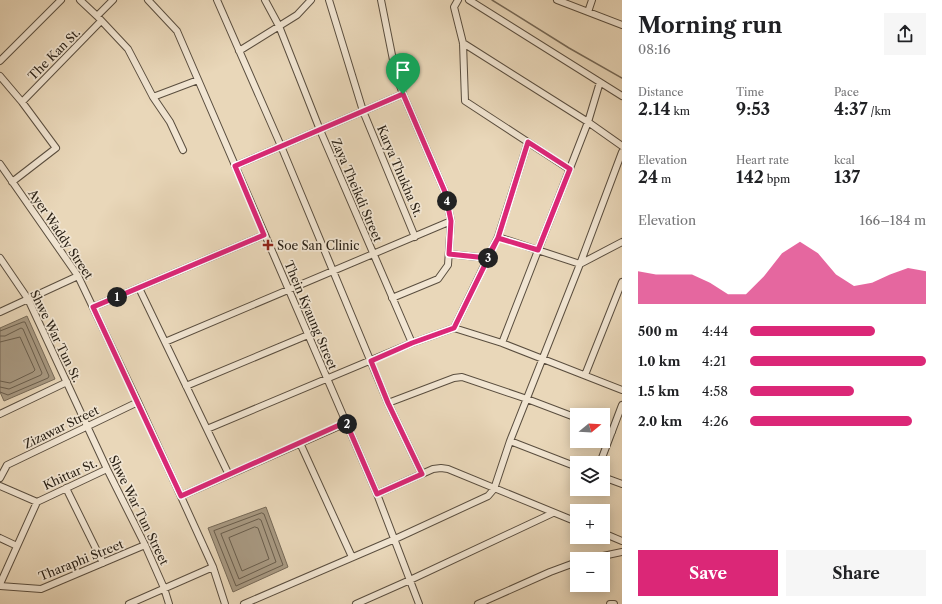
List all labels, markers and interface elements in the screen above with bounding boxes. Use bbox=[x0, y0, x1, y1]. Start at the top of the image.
text: Morning run bbox=[638, 12, 782, 39]
button: share bbox=[884, 13, 926, 55]
street label: The Kan St. bbox=[25, 25, 83, 83]
text: 08:16 bbox=[638, 41, 671, 57]
pin bbox=[386, 53, 420, 94]
icon: arrive bbox=[392, 59, 414, 81]
text: Distance bbox=[638, 85, 684, 99]
text: Time bbox=[736, 85, 764, 99]
text: Pace bbox=[834, 85, 859, 99]
text: 2.14 bbox=[638, 99, 670, 119]
text: 9:53 bbox=[736, 99, 770, 119]
text: 4:37 bbox=[834, 99, 868, 119]
text: km bbox=[670, 104, 690, 118]
text: /km bbox=[868, 104, 891, 118]
street label: Karya Thukha St. bbox=[374, 123, 426, 219]
street label: Zaya Theikdi Street bbox=[328, 136, 386, 245]
text: Elevation bbox=[638, 153, 687, 167]
text: Heart rate bbox=[736, 153, 789, 167]
text: kcal bbox=[834, 153, 855, 167]
text: 24 bbox=[638, 167, 658, 187]
text: 142 bbox=[736, 167, 764, 187]
text: 137 bbox=[834, 167, 860, 187]
text: m bbox=[658, 172, 671, 186]
text: bpm bbox=[764, 172, 790, 186]
street label: Ayer Waddy Street bbox=[25, 185, 97, 282]
pin: 4 bbox=[437, 191, 457, 211]
text: 4 bbox=[444, 194, 450, 208]
text: Elevation bbox=[638, 212, 696, 228]
text: 166–184 m bbox=[860, 212, 926, 228]
place label: Soe San Clinic bbox=[277, 238, 360, 253]
marker: Soe San Clinic bbox=[262, 239, 274, 251]
pin: 3 bbox=[478, 248, 498, 268]
text: 3 bbox=[485, 251, 491, 265]
street label: Thein Kyaung Street bbox=[281, 258, 341, 372]
street label: Shwe War Tun St. bbox=[27, 287, 85, 385]
pin: 1 bbox=[107, 287, 127, 307]
text: 1 bbox=[115, 290, 119, 304]
text: 500 m bbox=[638, 323, 678, 339]
text: 4:44 bbox=[702, 323, 728, 339]
text: 1.0 km bbox=[638, 353, 680, 369]
text: 4:21 bbox=[702, 353, 726, 369]
text: 1.5 km bbox=[638, 383, 679, 399]
text: 4:58 bbox=[702, 383, 728, 399]
street label: Zizawar Street bbox=[21, 402, 102, 452]
north arrow bbox=[570, 408, 610, 448]
map controls bbox=[570, 408, 610, 592]
text: 2.0 km bbox=[638, 413, 682, 429]
text: 4:26 bbox=[702, 413, 728, 429]
pin: 2 bbox=[337, 414, 357, 434]
text: 2 bbox=[344, 417, 350, 431]
street label: Shwe War Tun Street bbox=[106, 453, 172, 568]
street label: Khittar St. bbox=[41, 455, 99, 493]
button: layers bbox=[570, 456, 610, 496]
button: + bbox=[570, 504, 610, 544]
street label: Tharaphi Street bbox=[36, 536, 126, 584]
button: Save bbox=[638, 550, 778, 596]
button: Share bbox=[786, 550, 926, 596]
button: − bbox=[570, 552, 610, 592]

